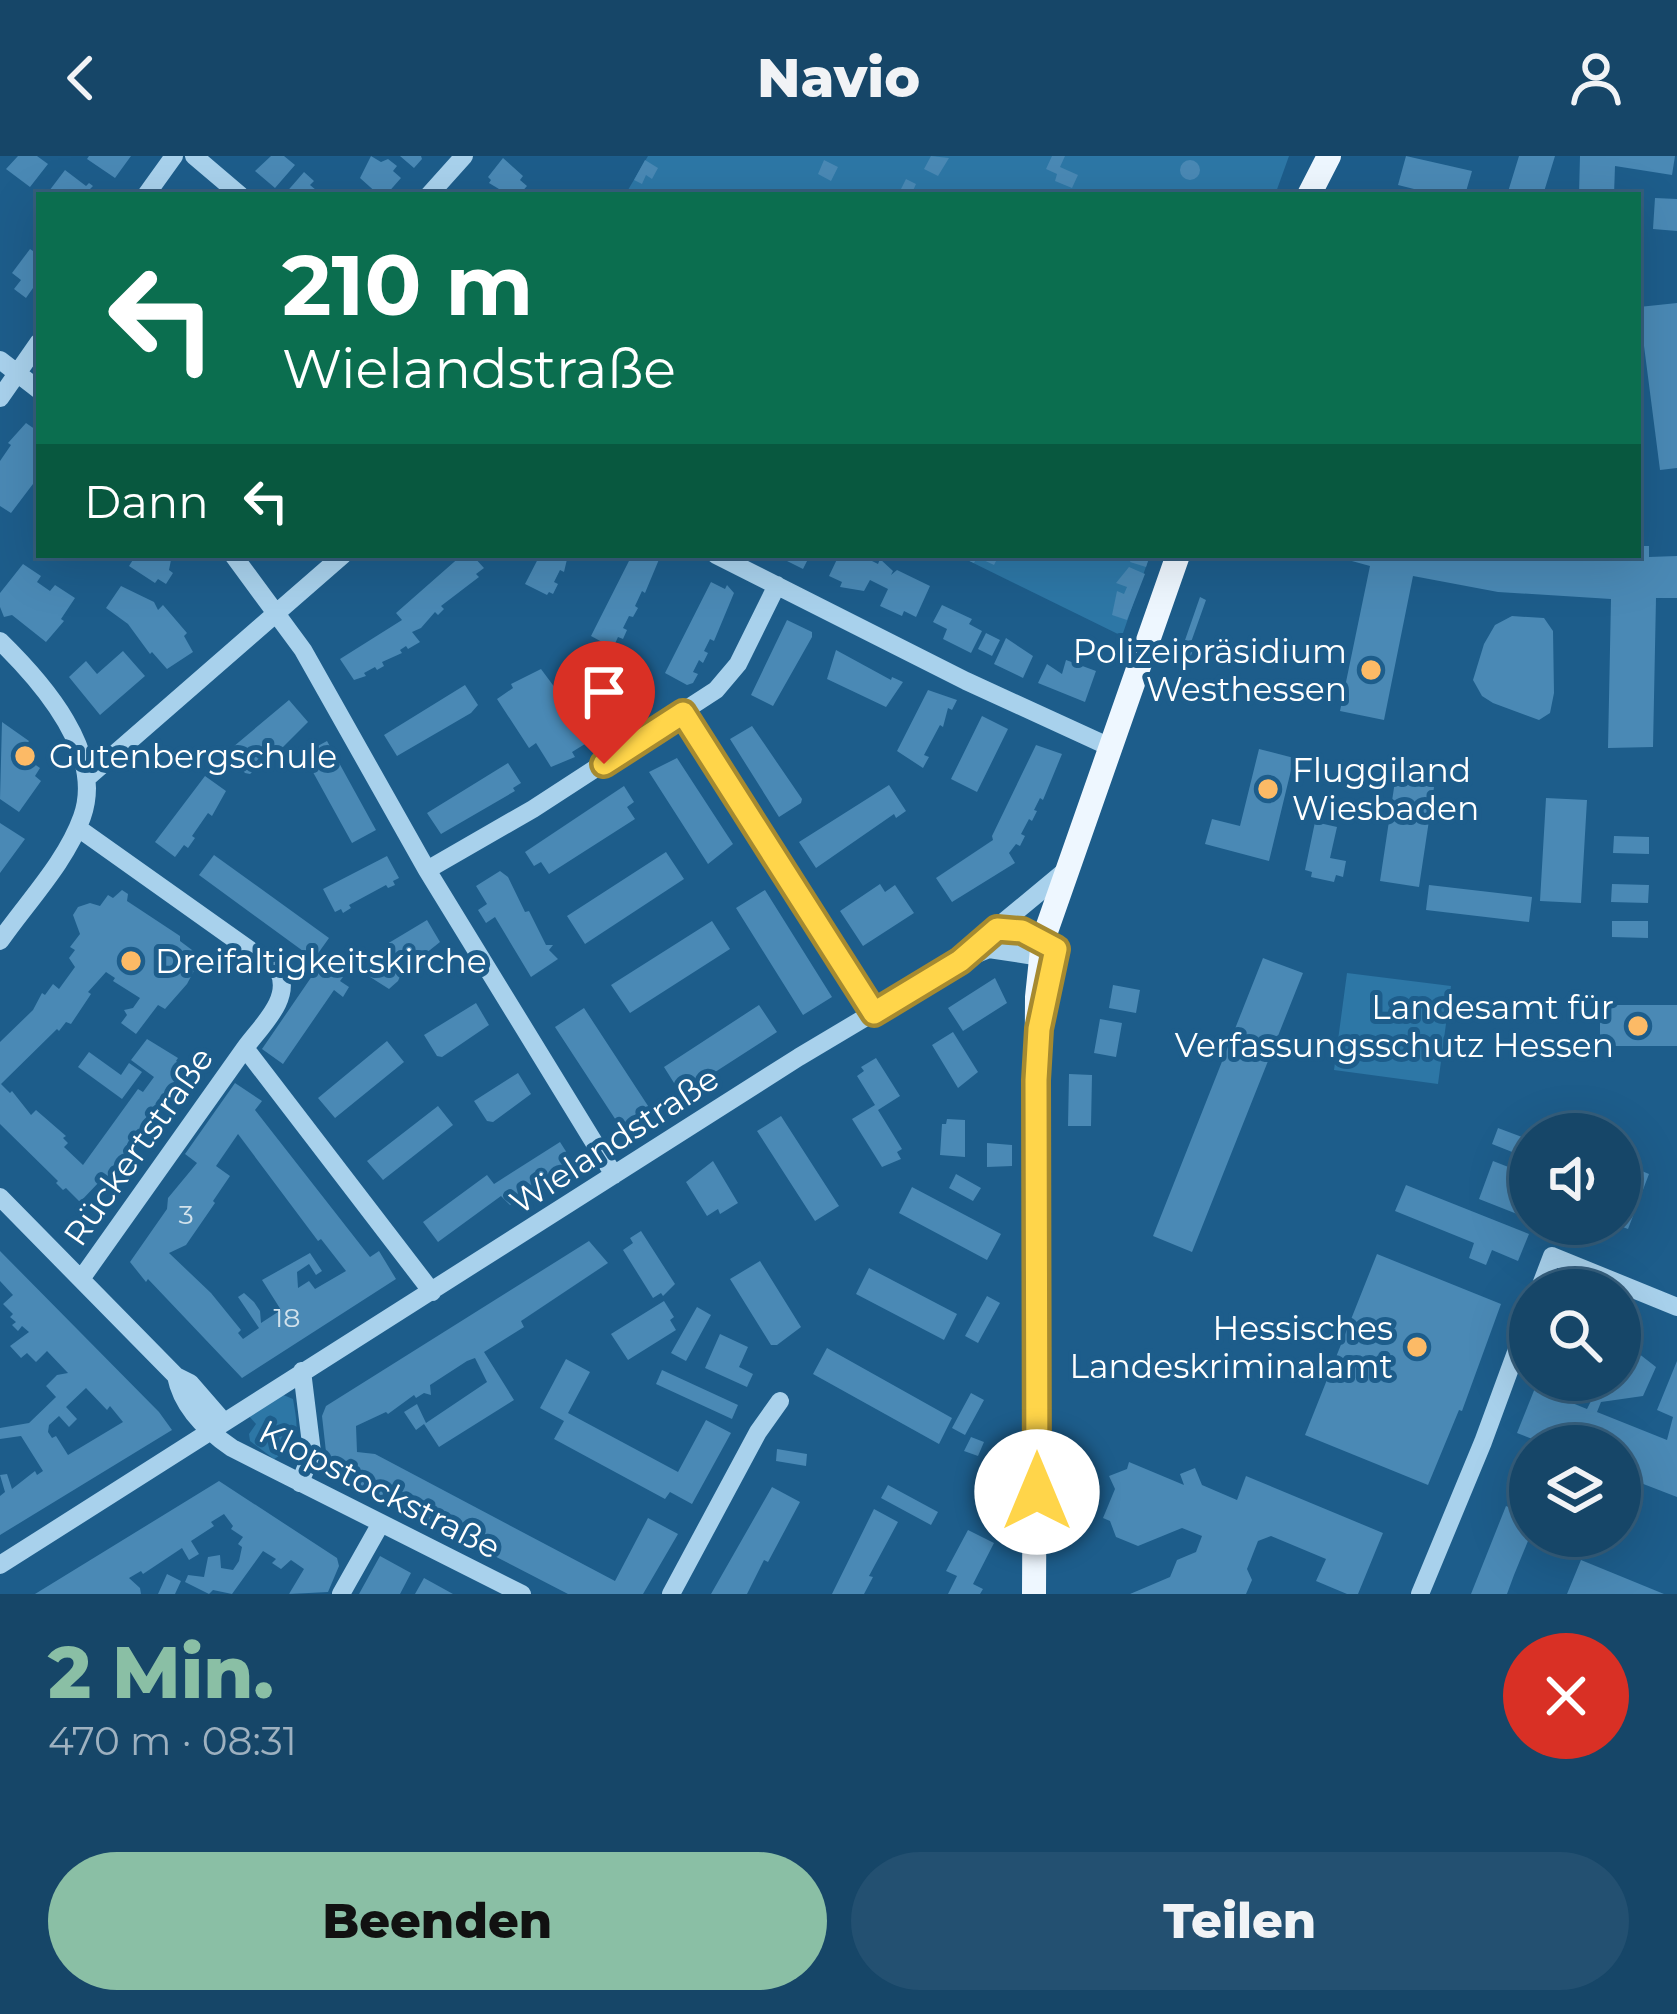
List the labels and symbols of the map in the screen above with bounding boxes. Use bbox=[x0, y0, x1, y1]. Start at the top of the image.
place label: Polizeipräsidium Westhessen bbox=[1073, 631, 1347, 709]
pin bbox=[553, 641, 655, 764]
marker: Polizeipräsidium Westhessen bbox=[1358, 657, 1384, 683]
place label: Gutenbergschule bbox=[49, 736, 337, 776]
marker: Gutenbergschule bbox=[12, 743, 38, 769]
place label: Fluggiland Wiesbaden bbox=[1292, 750, 1479, 828]
marker: Fluggiland Wiesbaden bbox=[1255, 776, 1281, 802]
place label: Dreifaltigkeitskirche bbox=[155, 941, 487, 981]
marker: Dreifaltigkeitskirche bbox=[118, 948, 144, 974]
place label: Landesamt für Verfassungsschutz Hessen bbox=[1175, 987, 1614, 1065]
marker: Landesamt für Verfassungsschutz Hessen bbox=[1625, 1013, 1651, 1039]
street label: Rückertstraße bbox=[55, 1039, 221, 1253]
street label: Wielandstraße bbox=[502, 1058, 726, 1222]
house number: 3 bbox=[178, 1198, 194, 1231]
house number: 18 bbox=[274, 1301, 300, 1334]
place label: Hessisches Landeskriminalamt bbox=[1070, 1308, 1393, 1386]
marker: Hessisches Landeskriminalamt bbox=[1404, 1334, 1430, 1360]
street label: Klopstockstraße bbox=[253, 1411, 507, 1567]
position arrow bbox=[974, 1429, 1100, 1555]

